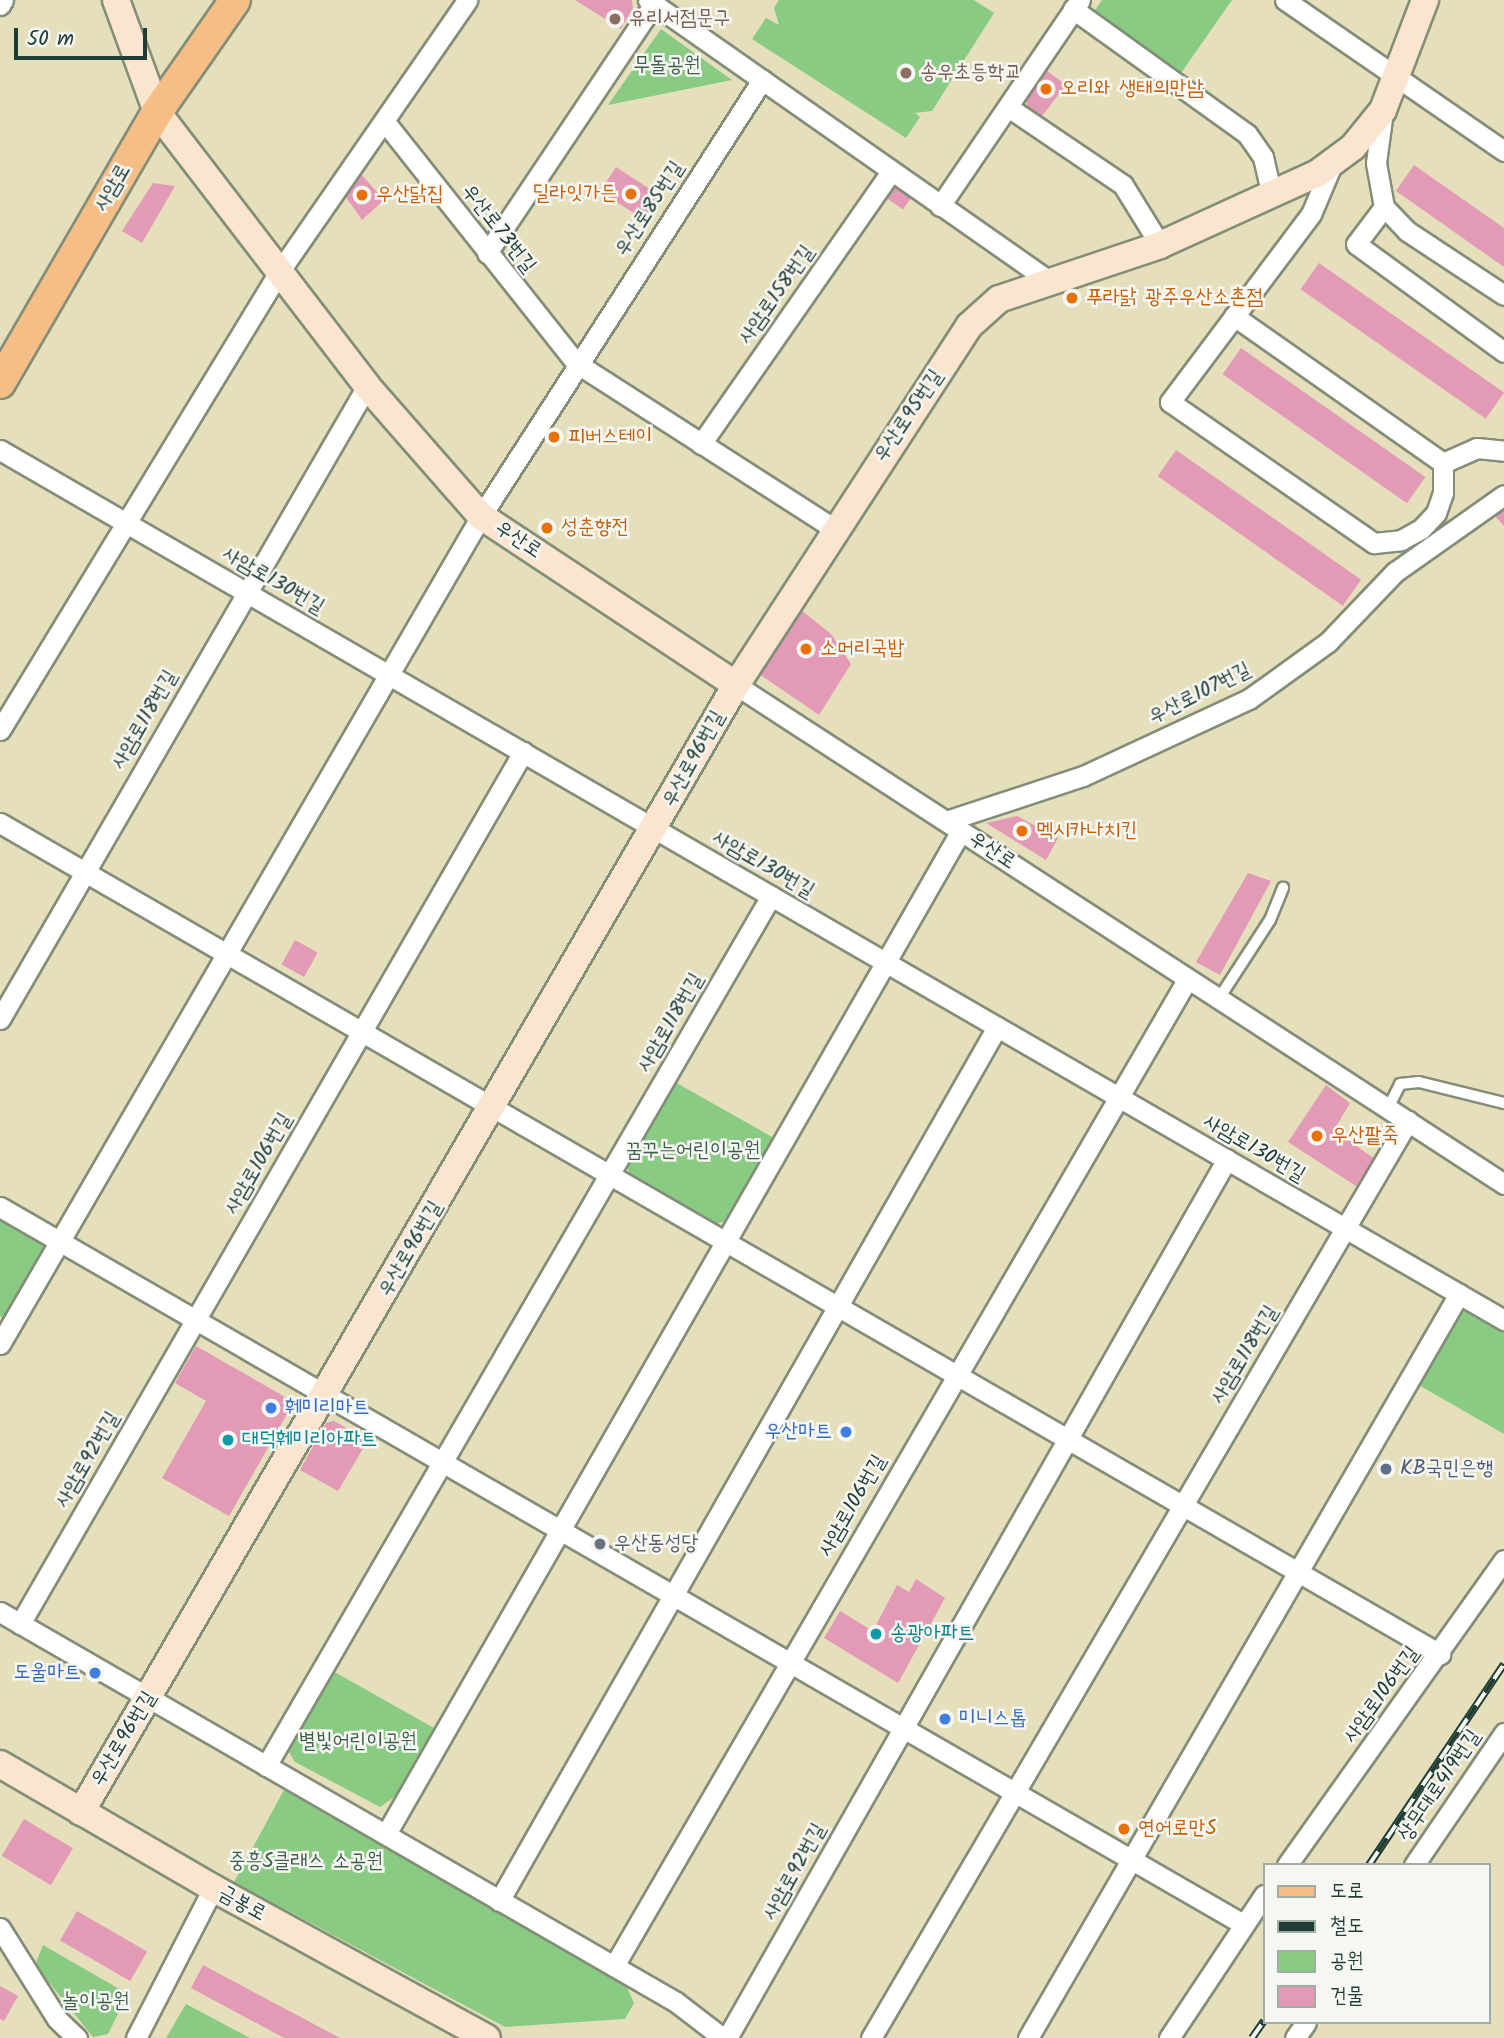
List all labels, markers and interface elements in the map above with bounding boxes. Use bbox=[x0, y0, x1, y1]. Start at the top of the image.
place label: 유리서점문구 bbox=[629, 6, 730, 32]
marker: 유리서점문구 bbox=[607, 11, 623, 27]
scale bar bbox=[18, 14, 150, 58]
text: 50 m bbox=[27, 23, 74, 56]
park label: 무돌공원 bbox=[633, 53, 701, 79]
place label: 송우초등학교 bbox=[920, 60, 1021, 86]
marker: 송우초등학교 bbox=[898, 65, 914, 81]
place label: 오리와 생태의만남 bbox=[1060, 76, 1204, 102]
marker: 오리와 생태의만남 bbox=[1038, 81, 1054, 97]
street label: 우산로85번길 bbox=[610, 157, 690, 261]
street label: 사암로 bbox=[89, 160, 137, 216]
street label: 우산로73번길 bbox=[455, 179, 541, 279]
place label: 딜라잇가든 bbox=[533, 181, 617, 207]
place label: 우산닭집 bbox=[376, 182, 444, 208]
marker: 딜라잇가든 bbox=[623, 186, 639, 202]
marker: 우산닭집 bbox=[354, 187, 370, 203]
street label: 사암로158번길 bbox=[734, 241, 820, 349]
place label: 푸라닭 광주우산소촌점 bbox=[1086, 285, 1263, 311]
marker: 푸라닭 광주우산소촌점 bbox=[1064, 290, 1080, 306]
street label: 우산로95번길 bbox=[869, 365, 949, 467]
place label: 피버스테이 bbox=[568, 424, 652, 450]
marker: 피버스테이 bbox=[546, 429, 562, 445]
place label: 성춘향전 bbox=[561, 515, 629, 541]
street label: 우산로 bbox=[490, 516, 546, 564]
marker: 성춘향전 bbox=[539, 520, 555, 536]
street label: 사암로130번길 bbox=[218, 542, 328, 620]
place label: 소머리국밥 bbox=[820, 636, 904, 662]
marker: 소머리국밥 bbox=[798, 641, 814, 657]
street label: 우산로107번길 bbox=[1145, 658, 1255, 730]
street label: 사암로118번길 bbox=[107, 666, 183, 774]
street label: 우산로96번길 bbox=[657, 706, 731, 812]
place label: 멕시카나치킨 bbox=[1036, 818, 1137, 844]
marker: 멕시카나치킨 bbox=[1014, 823, 1030, 839]
street label: 사암로130번길 bbox=[708, 826, 818, 904]
street label: 우산로 bbox=[964, 827, 1020, 875]
street label: 사암로118번길 bbox=[633, 969, 709, 1077]
street label: 사암로106번길 bbox=[220, 1109, 298, 1219]
street label: 사암로130번길 bbox=[1199, 1110, 1309, 1188]
place label: 우산팥죽 bbox=[1331, 1123, 1399, 1149]
marker: 우산팥죽 bbox=[1309, 1128, 1325, 1144]
park label: 꿈꾸는어린이공원 bbox=[625, 1138, 761, 1164]
street label: 우산로96번길 bbox=[373, 1197, 449, 1301]
street label: 사암로118번길 bbox=[1206, 1301, 1284, 1409]
place label: 훼미리마트 bbox=[285, 1395, 369, 1421]
marker: 훼미리마트 bbox=[263, 1400, 279, 1416]
street label: 사암로92번길 bbox=[50, 1407, 126, 1513]
place label: 우산마트 bbox=[764, 1419, 832, 1445]
marker: 우산마트 bbox=[838, 1424, 854, 1440]
place label: 대덕훼미리아파트 bbox=[242, 1427, 377, 1453]
marker: 대덕훼미리아파트 bbox=[220, 1432, 236, 1448]
street label: 사암로106번길 bbox=[814, 1451, 892, 1561]
place label: KB국민은행 bbox=[1400, 1456, 1493, 1482]
marker: KB국민은행 bbox=[1378, 1461, 1394, 1477]
place label: 우산동성당 bbox=[614, 1531, 698, 1557]
marker: 우산동성당 bbox=[592, 1536, 608, 1552]
place label: 송광아파트 bbox=[890, 1621, 974, 1647]
marker: 송광아파트 bbox=[868, 1626, 884, 1642]
street label: 사암로106번길 bbox=[1339, 1642, 1425, 1748]
place label: 도울마트 bbox=[13, 1660, 81, 1686]
marker: 도울마트 bbox=[87, 1665, 103, 1681]
street label: 우산로96번길 bbox=[86, 1687, 162, 1791]
place label: 미니스톱 bbox=[959, 1706, 1027, 1732]
marker: 미니스톱 bbox=[937, 1711, 953, 1727]
street label: 상무대로419번길 bbox=[1393, 1725, 1487, 1847]
park label: 별빛어린이공원 bbox=[299, 1729, 417, 1755]
place label: 연어로만S bbox=[1138, 1816, 1217, 1842]
street label: 사암로92번길 bbox=[758, 1819, 832, 1925]
marker: 연어로만S bbox=[1116, 1821, 1132, 1837]
park label: 중흥S클래스 소공원 bbox=[229, 1849, 383, 1875]
legend bbox=[1262, 1863, 1490, 2024]
text: 도로 bbox=[1330, 1875, 1364, 1908]
street label: 금봉로 bbox=[214, 1881, 270, 1927]
text: 철도 bbox=[1330, 1910, 1364, 1943]
text: 공원 bbox=[1330, 1945, 1364, 1978]
text: 건물 bbox=[1330, 1980, 1364, 2013]
park label: 놀이공원 bbox=[62, 1989, 130, 2015]

